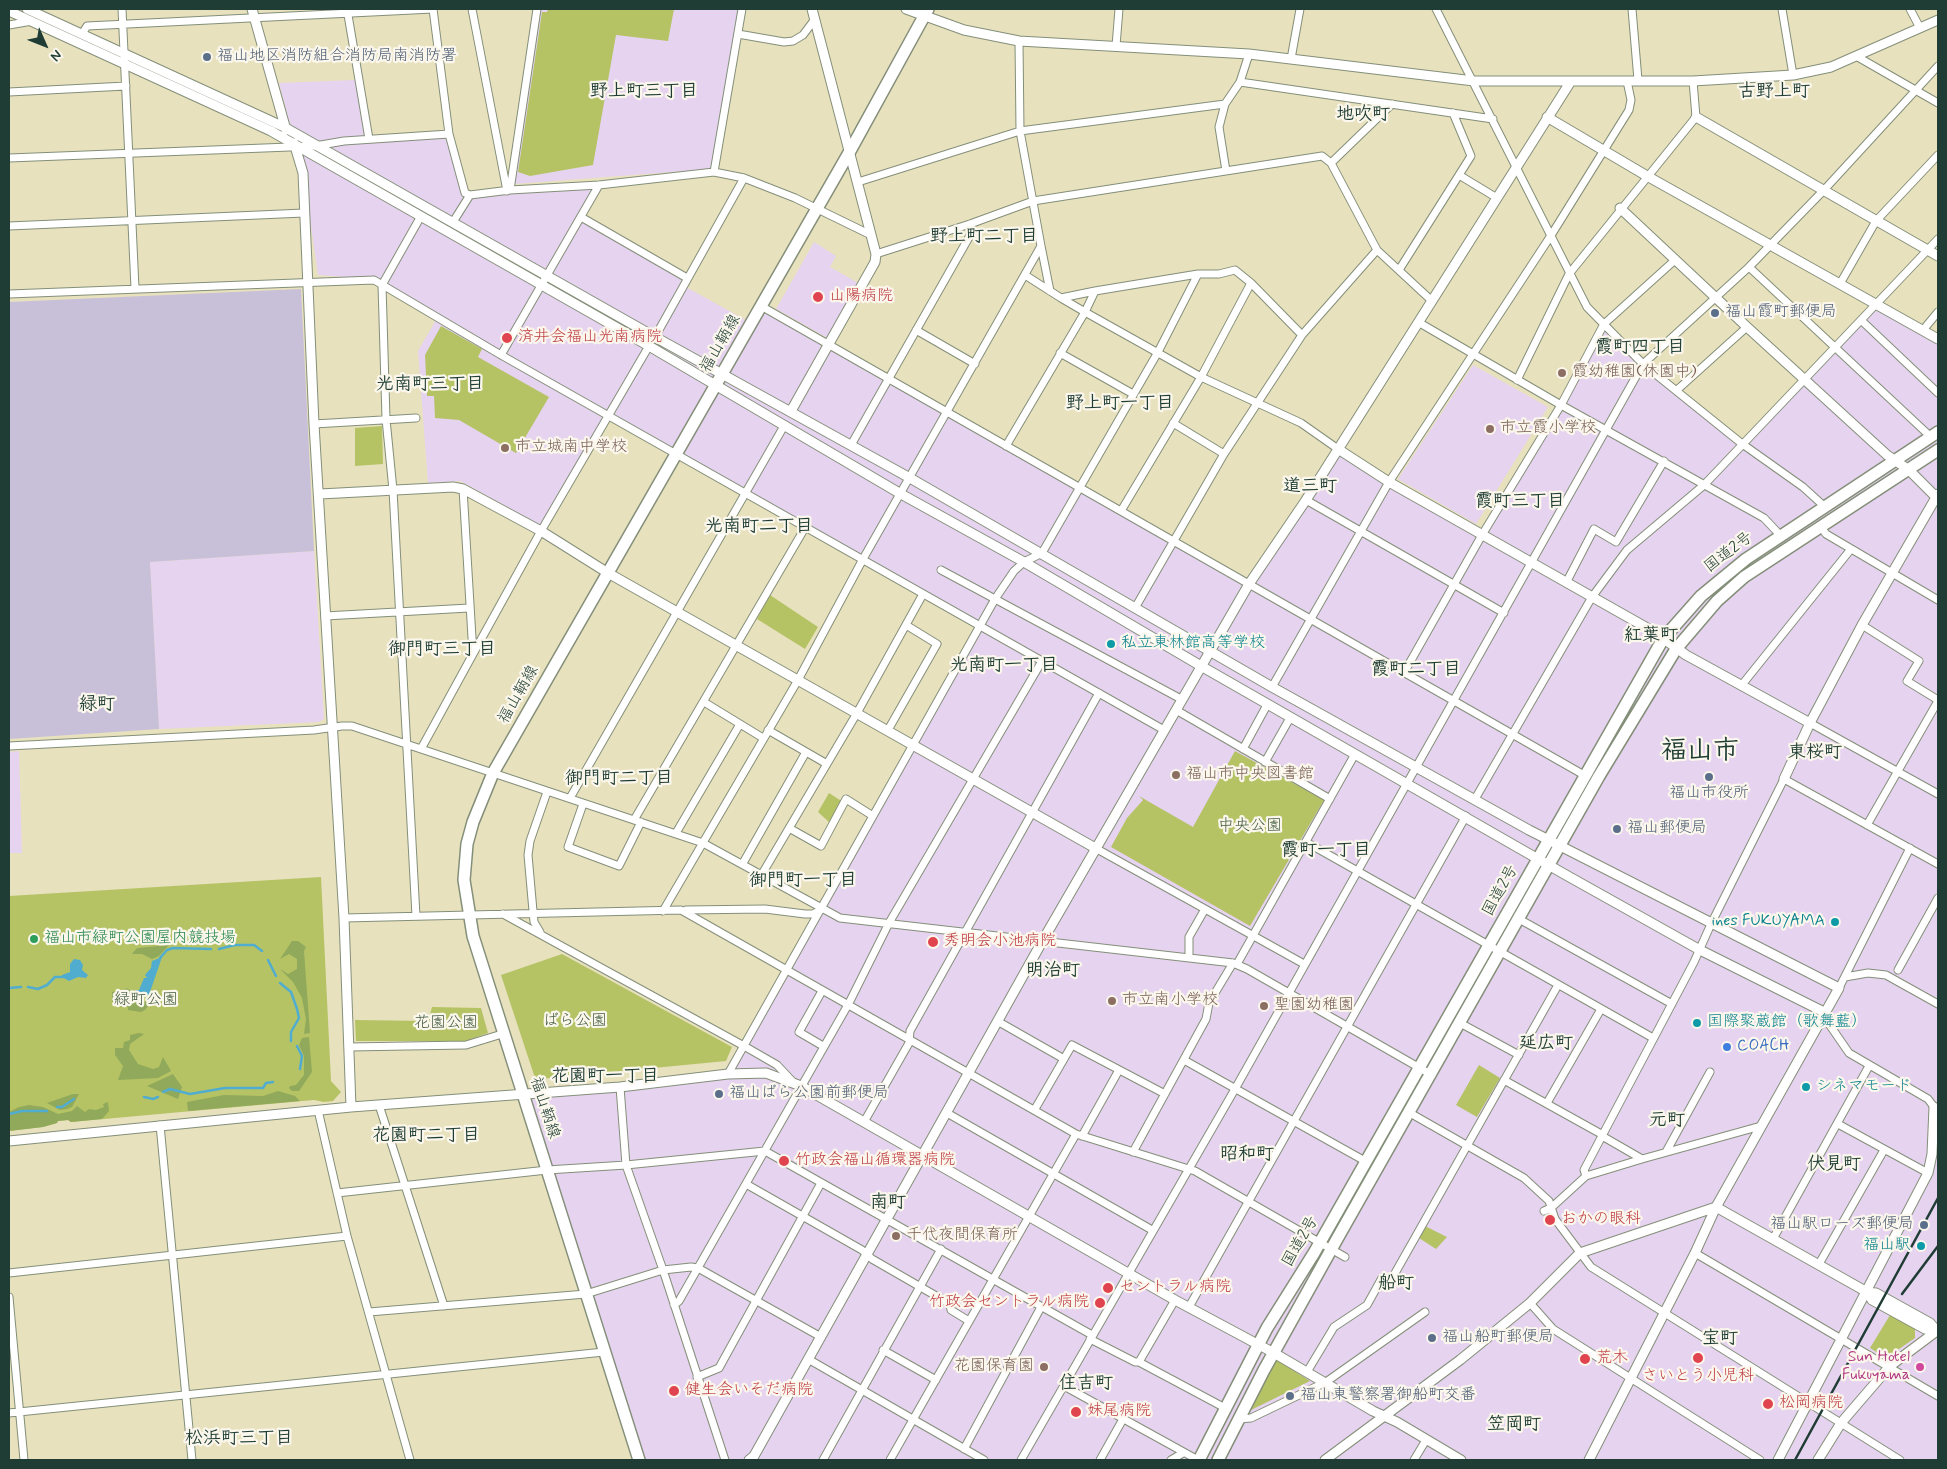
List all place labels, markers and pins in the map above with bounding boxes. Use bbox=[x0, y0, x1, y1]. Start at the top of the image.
place label: 福山地区消防組合消防局南消防署 bbox=[217, 47, 457, 67]
marker: 福山地区消防組合消防局南消防署 bbox=[201, 51, 213, 63]
place label: 山陽病院 bbox=[829, 287, 893, 307]
marker: 山陽病院 bbox=[811, 290, 825, 304]
place label: 福山霞町郵便局 bbox=[1725, 303, 1837, 323]
marker: 福山霞町郵便局 bbox=[1709, 307, 1721, 319]
place label: 済井会福山光南病院 bbox=[518, 328, 662, 348]
marker: 済井会福山光南病院 bbox=[500, 331, 514, 345]
place label: 霞幼稚園(休園中) bbox=[1572, 363, 1697, 383]
marker: 霞幼稚園(休園中) bbox=[1556, 367, 1568, 379]
place label: 市立霞小学校 bbox=[1500, 419, 1596, 439]
marker: 市立霞小学校 bbox=[1484, 423, 1496, 435]
place label: 市立城南中学校 bbox=[515, 438, 627, 458]
marker: 市立城南中学校 bbox=[499, 442, 511, 454]
place label: 私立東林館高等学校 bbox=[1121, 634, 1265, 654]
marker: 私立東林館高等学校 bbox=[1105, 638, 1117, 650]
place label: 福山市中央図書館 bbox=[1186, 765, 1314, 785]
marker: 福山市中央図書館 bbox=[1170, 769, 1182, 781]
marker: 福山市役所 bbox=[1703, 771, 1715, 783]
place label: 福山市役所 bbox=[1669, 784, 1749, 804]
place label: 福山郵便局 bbox=[1627, 819, 1707, 839]
marker: 福山郵便局 bbox=[1611, 823, 1623, 835]
place label: ines FUKUYAMA bbox=[1712, 912, 1825, 932]
marker: ines FUKUYAMA bbox=[1829, 916, 1841, 928]
place label: 福山市緑町公園屋内競技場 bbox=[44, 929, 236, 949]
place label: 秀明会小池病院 bbox=[944, 932, 1056, 952]
marker: 福山市緑町公園屋内競技場 bbox=[28, 933, 40, 945]
marker: 秀明会小池病院 bbox=[926, 935, 940, 949]
place label: 市立南小学校 bbox=[1122, 991, 1218, 1011]
marker: 市立南小学校 bbox=[1106, 995, 1118, 1007]
place label: 聖園幼稚園 bbox=[1274, 996, 1354, 1016]
marker: 聖園幼稚園 bbox=[1258, 1000, 1270, 1012]
place label: 国際聚蔵館（歌舞藍） bbox=[1707, 1013, 1867, 1033]
marker: 国際聚蔵館（歌舞藍） bbox=[1691, 1017, 1703, 1029]
place label: COACH bbox=[1737, 1037, 1789, 1057]
marker: COACH bbox=[1721, 1041, 1733, 1053]
place label: シネマモード bbox=[1816, 1077, 1912, 1097]
marker: シネマモード bbox=[1800, 1081, 1812, 1093]
place label: 福山ばら公園前郵便局 bbox=[729, 1084, 889, 1104]
marker: 福山ばら公園前郵便局 bbox=[713, 1088, 725, 1100]
place label: 竹政会福山循環器病院 bbox=[795, 1151, 955, 1171]
marker: 竹政会福山循環器病院 bbox=[777, 1154, 791, 1168]
place label: おかの眼科 bbox=[1561, 1210, 1641, 1230]
marker: おかの眼科 bbox=[1543, 1213, 1557, 1227]
place label: 福山駅ローズ郵便局 bbox=[1770, 1215, 1914, 1235]
marker: 福山駅ローズ郵便局 bbox=[1918, 1219, 1930, 1231]
place label: 千代夜間保育所 bbox=[906, 1226, 1018, 1246]
marker: 千代夜間保育所 bbox=[890, 1230, 902, 1242]
place label: 福山駅 bbox=[1863, 1236, 1911, 1256]
marker: 福山駅 bbox=[1915, 1240, 1927, 1252]
place label: セントラル病院 bbox=[1119, 1278, 1231, 1298]
marker: セントラル病院 bbox=[1101, 1281, 1115, 1295]
place label: 竹政会セントラル病院 bbox=[929, 1293, 1089, 1313]
marker: 竹政会セントラル病院 bbox=[1093, 1296, 1107, 1310]
place label: 福山船町郵便局 bbox=[1442, 1328, 1554, 1348]
marker: 福山船町郵便局 bbox=[1426, 1332, 1438, 1344]
place label: Sun Hotel Fukuyama bbox=[1842, 1348, 1910, 1386]
place label: 荒木 bbox=[1596, 1349, 1628, 1369]
marker: さいとう小児科 bbox=[1691, 1351, 1705, 1365]
marker: 荒木 bbox=[1578, 1352, 1592, 1366]
place label: 花園保育園 bbox=[954, 1357, 1034, 1377]
marker: 花園保育園 bbox=[1038, 1361, 1050, 1373]
marker: Sun Hotel Fukuyama bbox=[1914, 1361, 1926, 1373]
place label: さいとう小児科 bbox=[1642, 1367, 1754, 1387]
place label: 健生会いそだ病院 bbox=[685, 1381, 813, 1401]
marker: 健生会いそだ病院 bbox=[667, 1384, 681, 1398]
place label: 福山東警察署御船町交番 bbox=[1300, 1386, 1476, 1406]
marker: 福山東警察署御船町交番 bbox=[1284, 1390, 1296, 1402]
place label: 松岡病院 bbox=[1779, 1394, 1843, 1414]
marker: 松岡病院 bbox=[1761, 1397, 1775, 1411]
place label: 妹尾病院 bbox=[1087, 1402, 1151, 1422]
marker: 妹尾病院 bbox=[1069, 1405, 1083, 1419]

